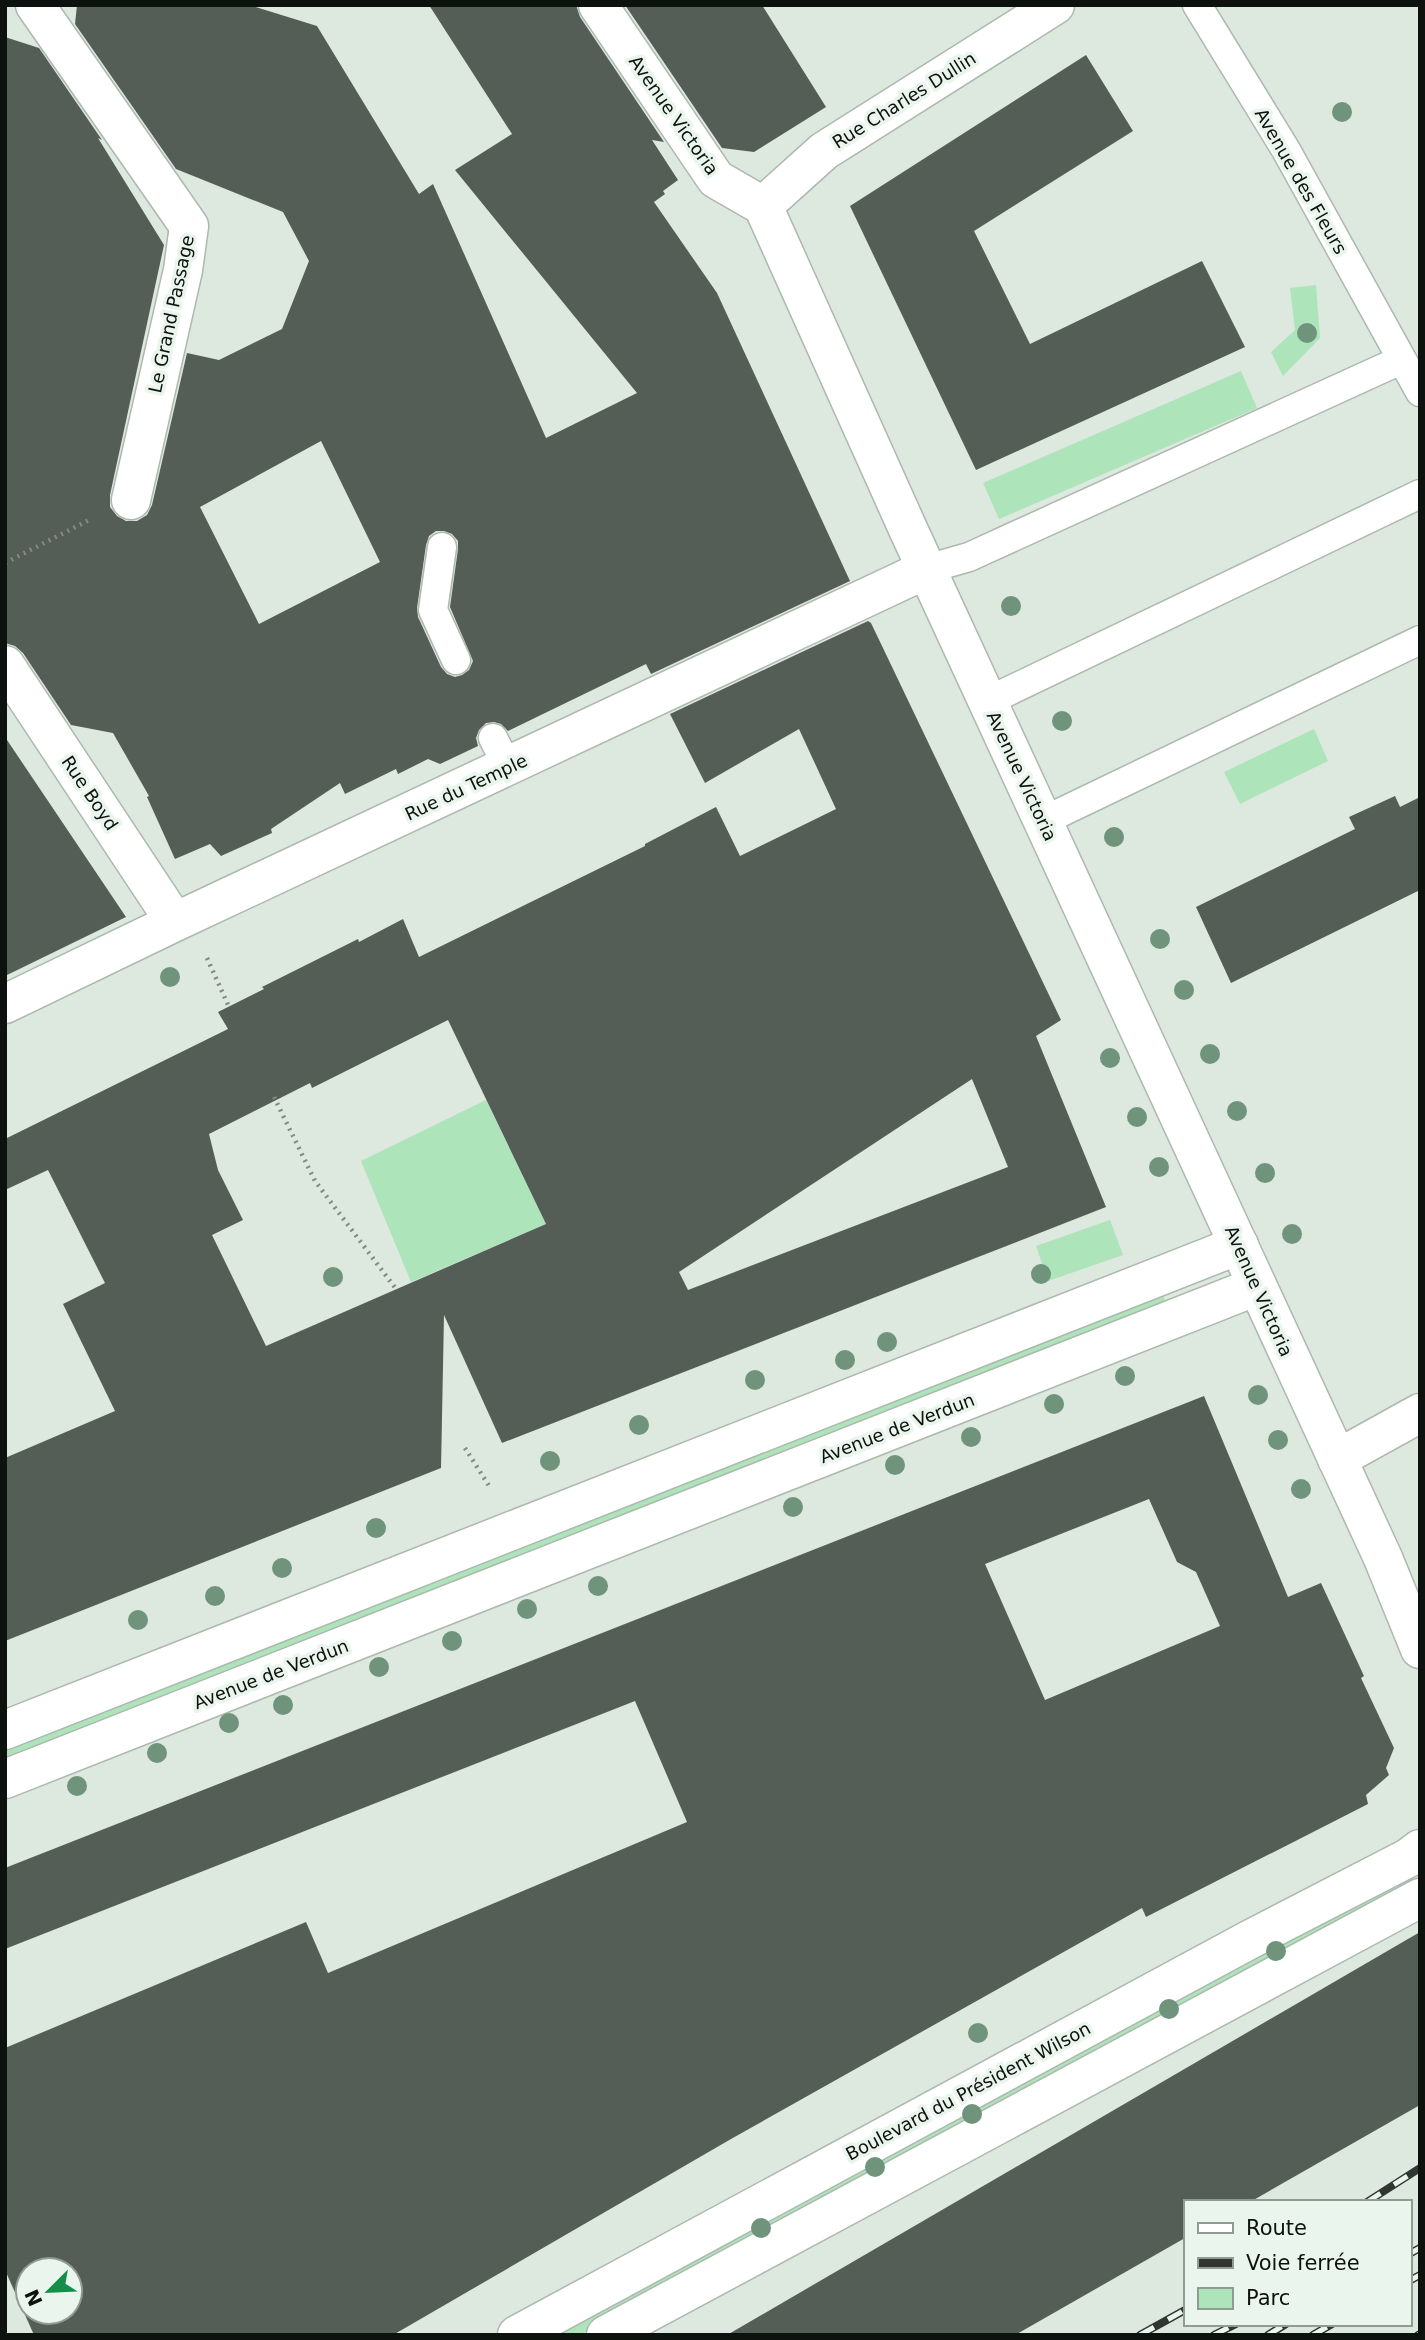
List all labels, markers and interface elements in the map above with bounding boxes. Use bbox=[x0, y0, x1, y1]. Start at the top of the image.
street label: Rue Charles Dullin bbox=[828, 47, 980, 153]
street label: Avenue Victoria bbox=[625, 51, 723, 179]
street label: Avenue des Fleurs bbox=[1251, 104, 1351, 258]
street label: Le Grand Passage bbox=[144, 233, 198, 395]
street label: Avenue Victoria bbox=[983, 708, 1061, 844]
street label: Rue du Temple bbox=[402, 749, 530, 825]
street label: Rue Boyd bbox=[57, 752, 123, 834]
street label: Avenue Victoria bbox=[1221, 1222, 1297, 1360]
street label: Avenue de Verdun bbox=[817, 1389, 977, 1467]
street label: Avenue de Verdun bbox=[191, 1635, 351, 1713]
street label: Boulevard du Président Wilson bbox=[842, 2017, 1094, 2165]
legend bbox=[1184, 2200, 1411, 2326]
text: Route bbox=[1246, 2216, 1307, 2240]
text: Voie ferrée bbox=[1246, 2251, 1360, 2275]
north arrow bbox=[14, 2256, 84, 2326]
text: N bbox=[20, 2286, 47, 2310]
text: Parc bbox=[1246, 2286, 1290, 2310]

